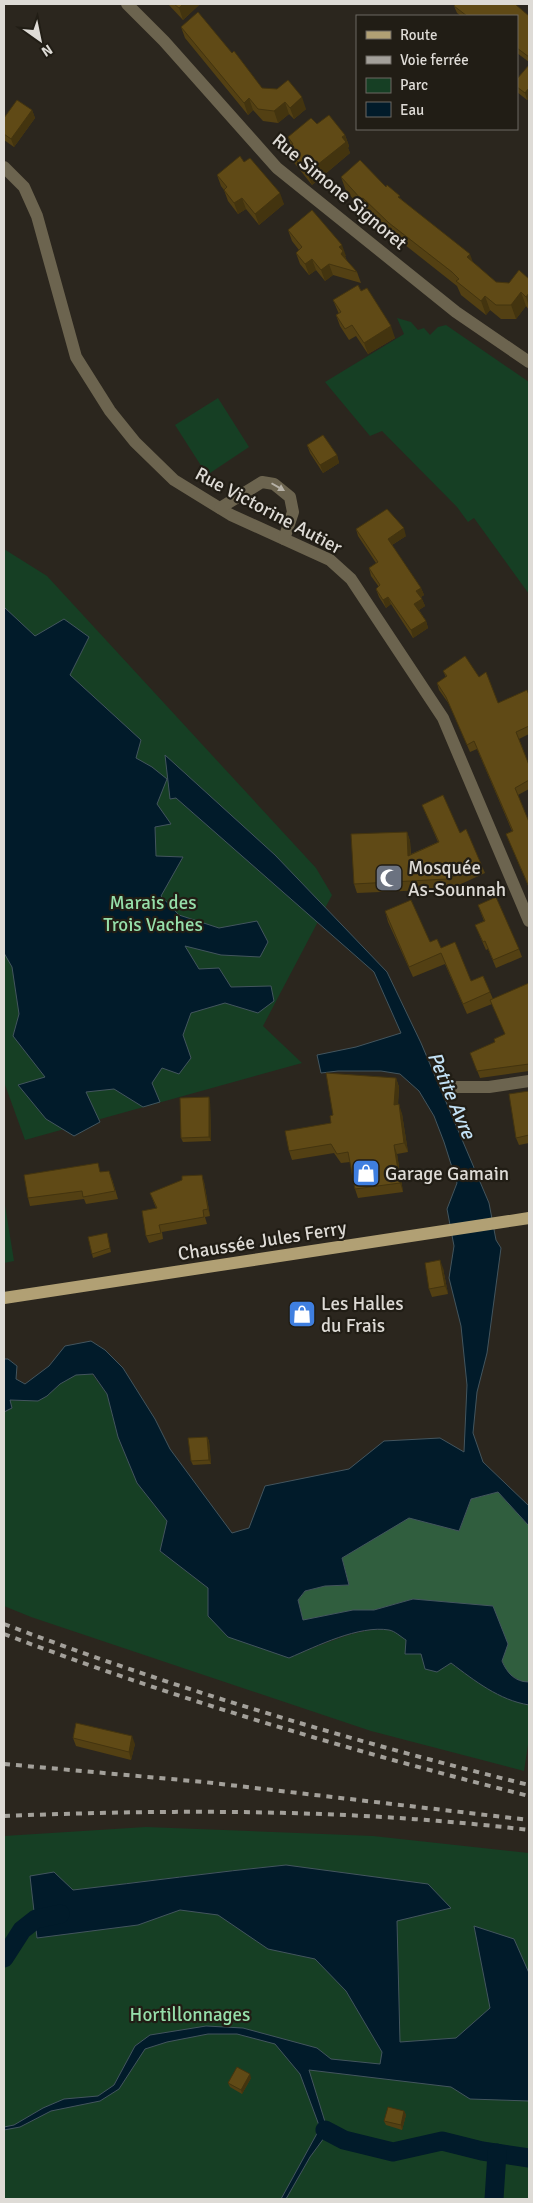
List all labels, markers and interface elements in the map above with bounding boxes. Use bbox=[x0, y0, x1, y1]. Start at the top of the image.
north arrow bbox=[15, 15, 65, 65]
legend bbox=[356, 15, 518, 130]
text: Route bbox=[400, 26, 437, 44]
text: N bbox=[38, 41, 56, 60]
text: Voie ferrée bbox=[400, 51, 469, 69]
text: Parc bbox=[400, 76, 428, 94]
text: Eau bbox=[400, 101, 424, 119]
street label: Rue Simone Signoret bbox=[267, 128, 412, 255]
street label: Rue Victorine Autier bbox=[191, 462, 346, 560]
one-way arrow bbox=[271, 483, 284, 492]
place label: Mosquée As-Sounnah bbox=[408, 856, 506, 902]
mosque icon: Mosquée As-Sounnah bbox=[374, 863, 404, 893]
park label: Marais des Trois Vaches bbox=[103, 891, 203, 937]
water label: Petite Avre bbox=[422, 1048, 482, 1144]
shop icon: Garage Gamain bbox=[351, 1158, 381, 1188]
place label: Garage Gamain bbox=[385, 1162, 509, 1186]
street label: Chaussée Jules Ferry bbox=[176, 1216, 348, 1266]
place label: Les Halles du Frais bbox=[321, 1292, 403, 1338]
shop icon: Les Halles du Frais bbox=[287, 1299, 317, 1329]
park label: Hortillonnages bbox=[130, 2003, 250, 2027]

